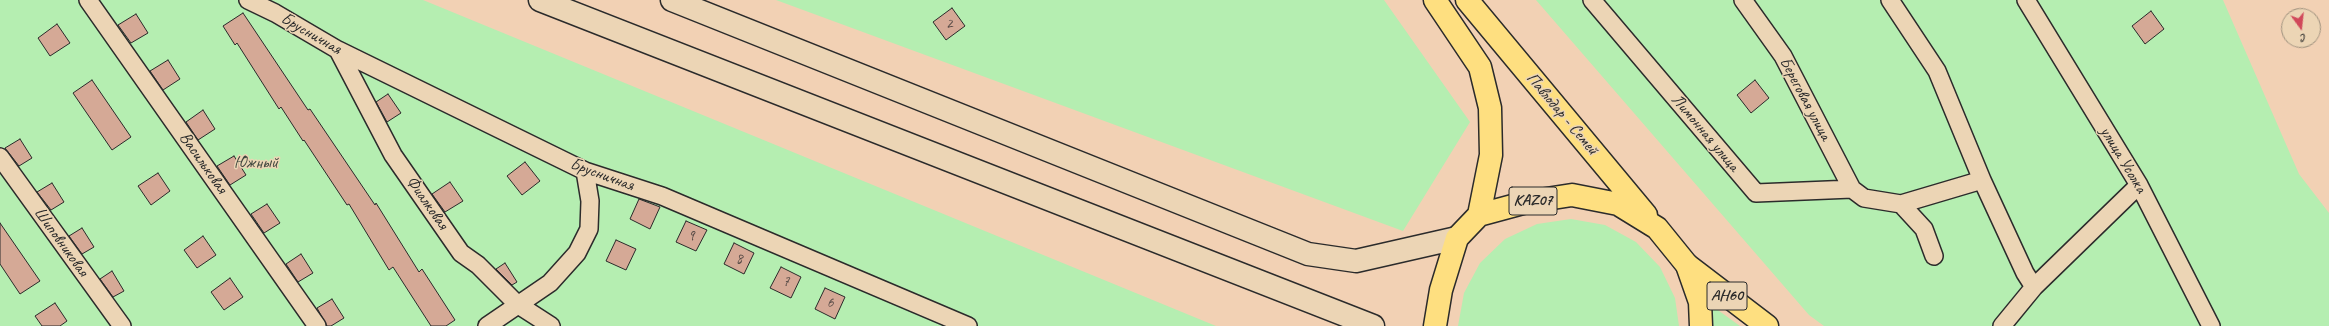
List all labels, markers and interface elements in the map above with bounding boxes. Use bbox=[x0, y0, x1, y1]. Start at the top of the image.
north arrow bbox=[2281, 8, 2321, 48]
street label: Брусничная bbox=[277, 9, 345, 59]
house number: 2 bbox=[946, 15, 952, 33]
text: С bbox=[2299, 31, 2308, 46]
street label: Береговая улица bbox=[1775, 54, 1835, 144]
street label: Павлодар - Семей bbox=[1522, 69, 1602, 159]
street label: Лимонная улица bbox=[1667, 90, 1743, 176]
street label: улица Усолка bbox=[2095, 123, 2151, 197]
street label: Васильковая bbox=[175, 128, 231, 198]
park label: Южный bbox=[234, 154, 278, 174]
street label: Брусничная bbox=[567, 154, 637, 196]
street label: Фиалковая bbox=[401, 172, 453, 234]
road number: KAZ07 bbox=[1509, 187, 1557, 215]
street label: Шиповниковая bbox=[29, 203, 93, 281]
house number: 9 bbox=[688, 227, 694, 245]
house number: 8 bbox=[736, 250, 742, 268]
house number: 7 bbox=[783, 273, 789, 291]
road number: АН60 bbox=[1707, 282, 1747, 310]
house number: 6 bbox=[827, 294, 833, 312]

